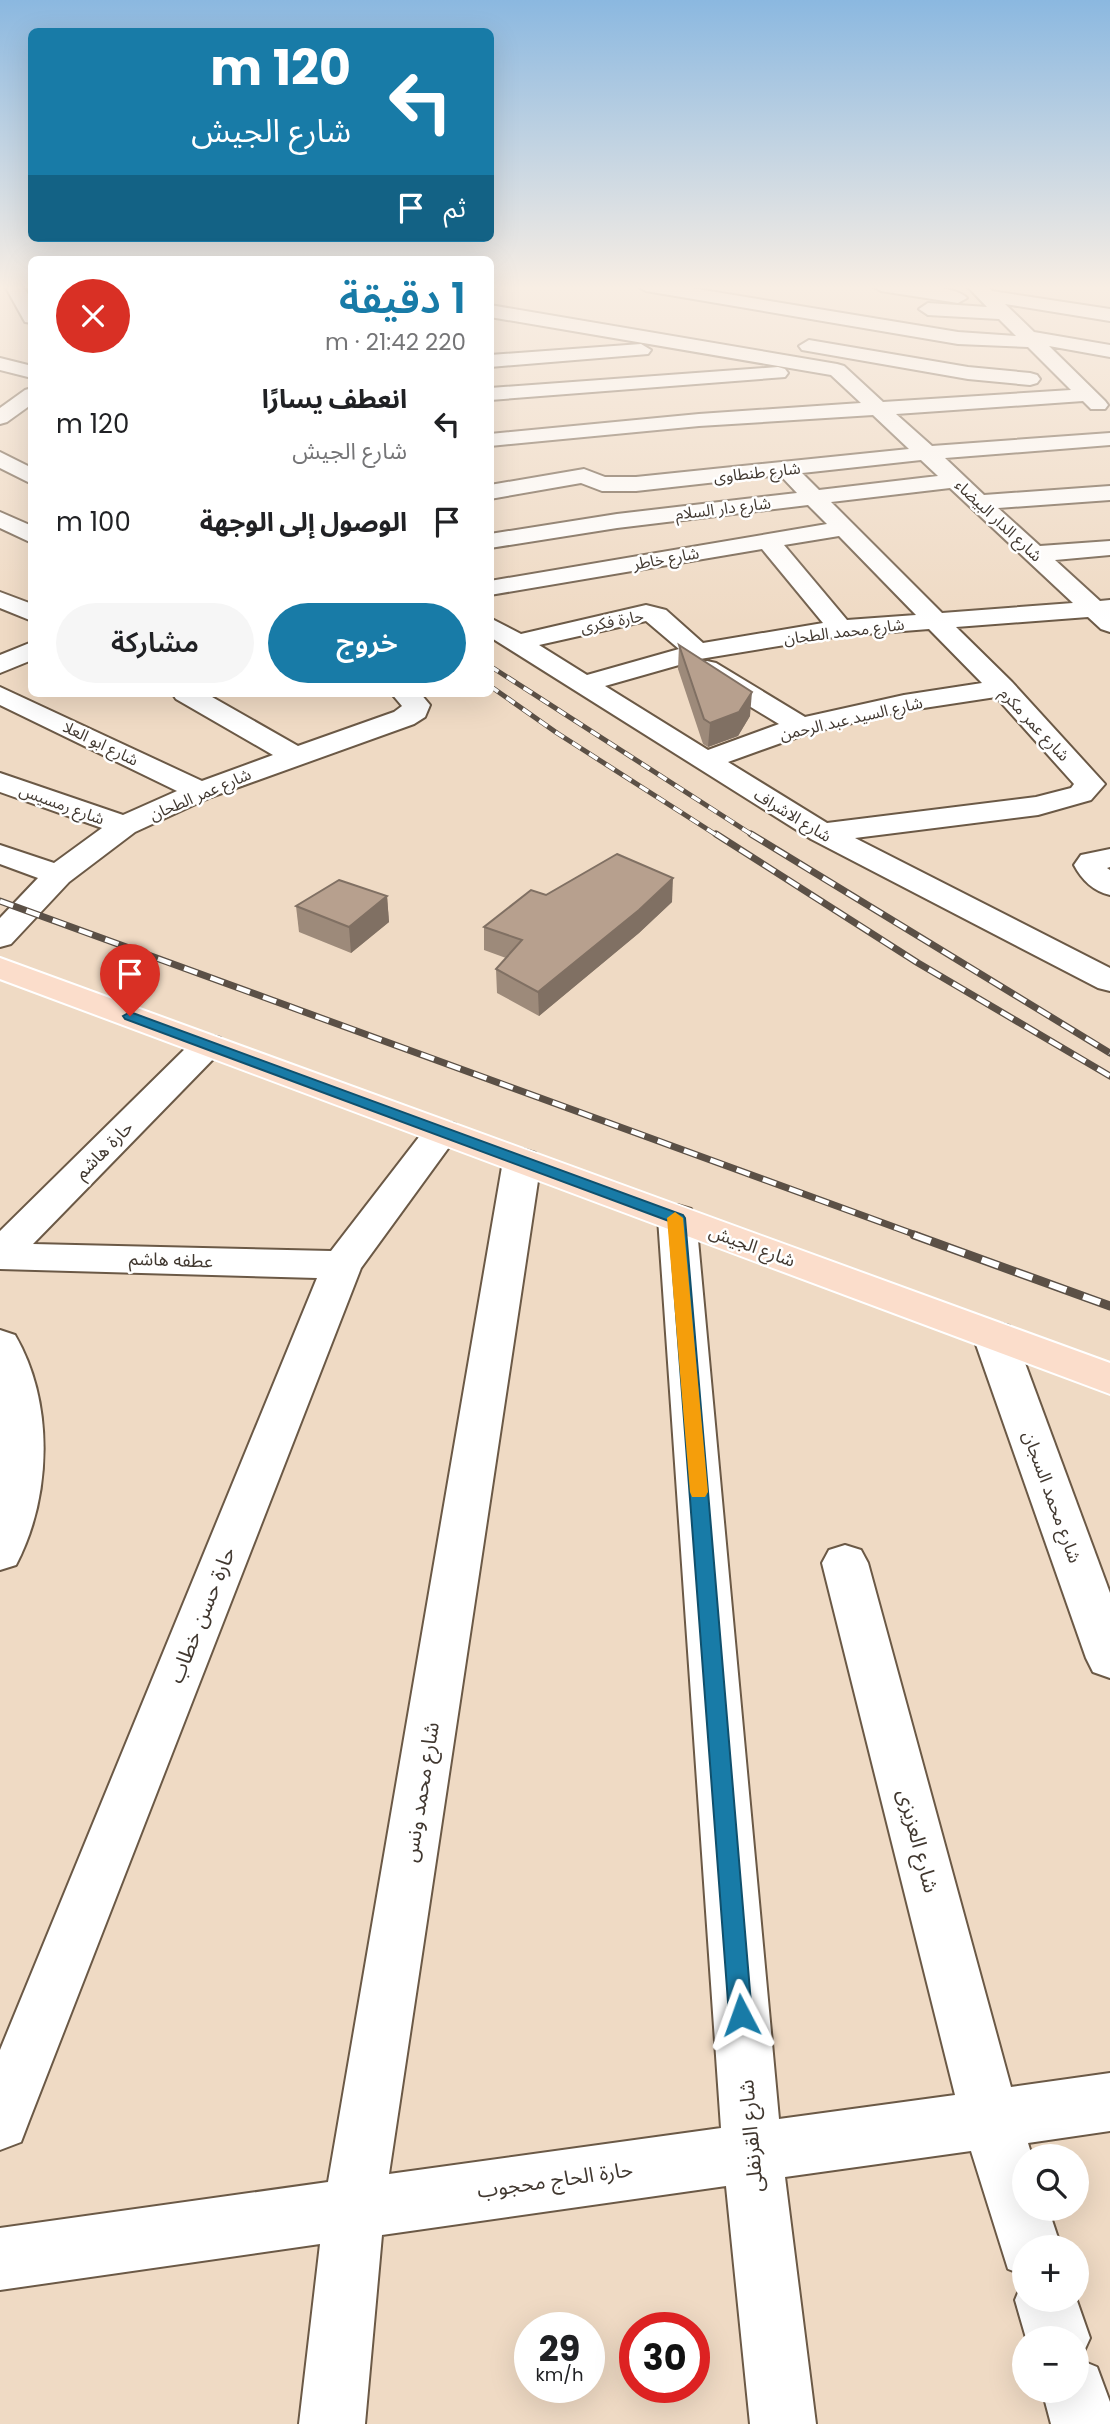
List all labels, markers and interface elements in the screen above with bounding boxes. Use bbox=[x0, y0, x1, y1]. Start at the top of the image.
text: 120 m bbox=[210, 34, 351, 102]
icon: left bbox=[375, 56, 466, 147]
text: شارع الجيش bbox=[191, 108, 351, 153]
icon: arrive bbox=[392, 189, 430, 227]
text: ثم bbox=[444, 190, 466, 226]
text: 1 دقيقة bbox=[339, 269, 466, 328]
button: close bbox=[56, 279, 130, 353]
text: 220 m · 21:42 bbox=[325, 326, 466, 358]
text: انعطف يسارًا bbox=[262, 381, 407, 417]
icon: left bbox=[428, 405, 466, 443]
text: 120 m bbox=[56, 406, 129, 442]
text: شارع الجيش bbox=[292, 435, 407, 467]
street label: شارع طنطاوى bbox=[713, 457, 802, 489]
street label: شارع الدار البيضاء bbox=[949, 474, 1047, 568]
street label: شارع دار السلام bbox=[674, 491, 772, 527]
icon: arrive bbox=[428, 503, 466, 541]
text: 100 m bbox=[56, 504, 131, 540]
text: الوصول إلى الوجهة bbox=[200, 504, 407, 540]
street label: شارع خاطر bbox=[630, 541, 701, 577]
button: مشاركة bbox=[56, 603, 254, 683]
button: خروج bbox=[268, 603, 466, 683]
street label: حارة فكرى bbox=[579, 604, 646, 639]
street label: شارع محمد الطحان bbox=[783, 613, 906, 651]
street label: شارع عمر مكرم bbox=[994, 682, 1075, 767]
street label: شارع السيد عبد الرحمن bbox=[777, 691, 925, 747]
street label: شارع ابو العلا bbox=[59, 715, 142, 772]
street label: شارع عمر الطحان bbox=[146, 763, 255, 827]
street label: شارع رمسيس bbox=[16, 778, 108, 831]
street label: شارع الاشراف bbox=[749, 783, 836, 848]
pin bbox=[100, 944, 160, 1016]
icon: arrive bbox=[111, 955, 149, 993]
street label: حارة هاشم bbox=[69, 1115, 139, 1185]
street label: شارع الجيش bbox=[705, 1218, 799, 1275]
street label: عطفه هاشم bbox=[129, 1246, 213, 1274]
street label: شارع محمد السجان bbox=[1015, 1427, 1088, 1567]
street label: حارة حسن خطاب bbox=[161, 1542, 242, 1687]
street label: شارع محمد ونس bbox=[395, 1720, 447, 1864]
street label: شارع العزيزى bbox=[890, 1786, 946, 1896]
position arrow bbox=[704, 1978, 778, 2052]
street label: شارع القرنفلى bbox=[731, 2078, 771, 2194]
map controls bbox=[1012, 2144, 1089, 2403]
button: search bbox=[1012, 2144, 1089, 2221]
street label: حارة الحاج محجوب bbox=[475, 2154, 635, 2206]
button: + bbox=[1012, 2235, 1089, 2312]
speed limit sign: 30 bbox=[619, 2312, 710, 2403]
text: 29 bbox=[539, 2324, 580, 2373]
button: − bbox=[1012, 2326, 1089, 2403]
text: km/h bbox=[536, 2362, 583, 2387]

